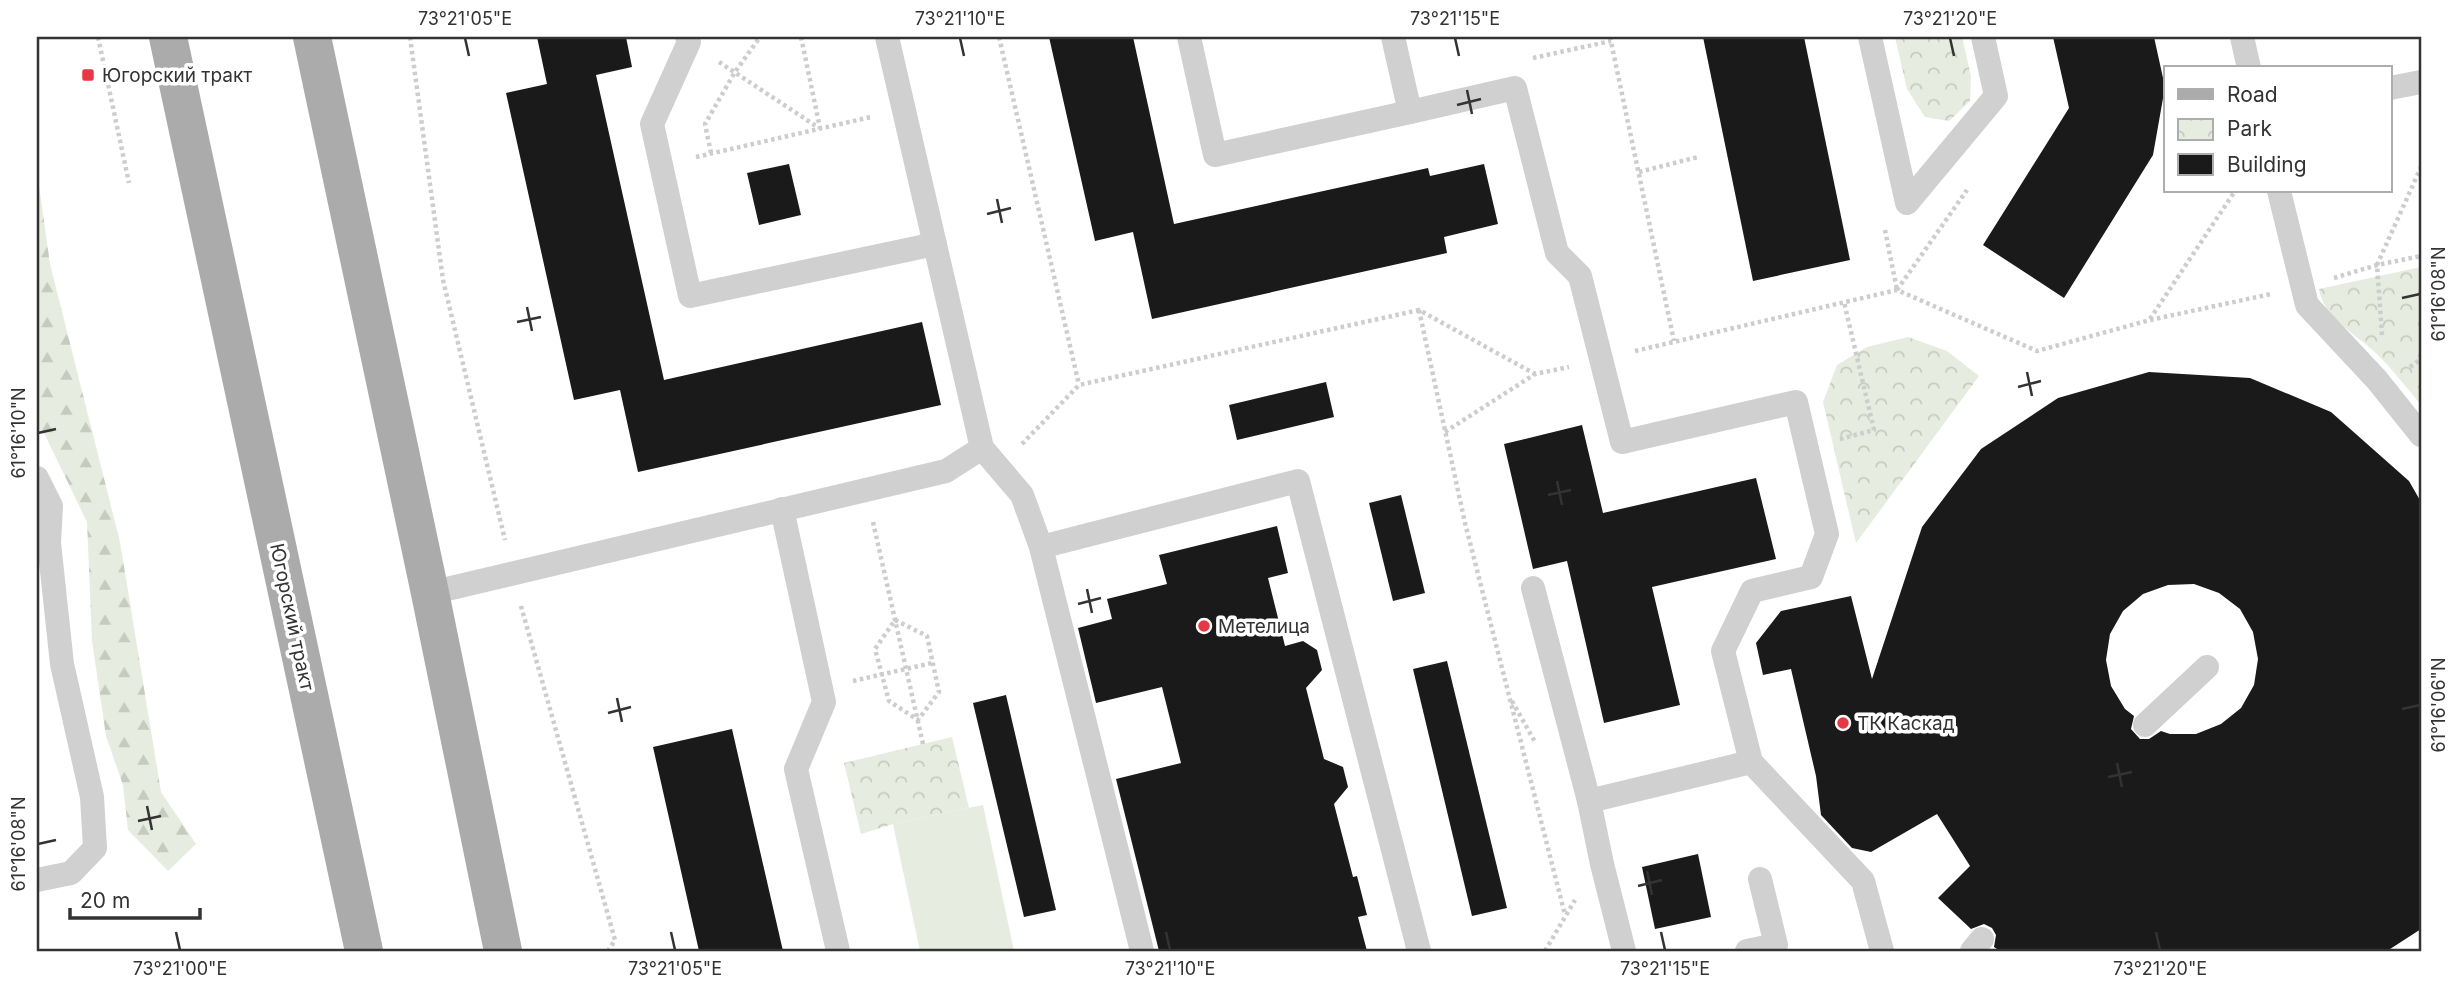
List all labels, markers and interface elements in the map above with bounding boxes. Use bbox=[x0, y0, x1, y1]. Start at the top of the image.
text: 73°21'05"E bbox=[418, 8, 512, 29]
text: 73°21'10"E bbox=[915, 8, 1005, 29]
text: 73°21'15"E bbox=[1410, 8, 1500, 29]
text: 73°21'20"E bbox=[1903, 8, 1997, 29]
place label: Югорский тракт bbox=[102, 64, 252, 87]
legend bbox=[2164, 66, 2392, 192]
marker: Югорский тракт bbox=[80, 67, 96, 83]
text: Road bbox=[2227, 82, 2278, 107]
text: Park bbox=[2227, 116, 2272, 141]
text: Building bbox=[2227, 152, 2307, 177]
text: 61°16'08"N bbox=[2428, 246, 2449, 342]
text: 61°16'10"N bbox=[8, 387, 29, 479]
street label: Югорский тракт bbox=[265, 541, 319, 693]
place label: Метелица bbox=[1218, 615, 1310, 638]
marker: Метелица bbox=[1196, 618, 1212, 634]
text: 61°16'06"N bbox=[2428, 657, 2449, 753]
place label: ТК Каскад bbox=[1857, 712, 1955, 735]
marker: ТК Каскад bbox=[1835, 715, 1851, 731]
text: 61°16'08"N bbox=[8, 796, 29, 892]
scale bar bbox=[70, 876, 200, 920]
text: 20 m bbox=[80, 888, 130, 913]
text: 73°21'00"E bbox=[133, 958, 227, 979]
text: 73°21'05"E bbox=[628, 958, 722, 979]
text: 73°21'10"E bbox=[1125, 958, 1215, 979]
text: 73°21'15"E bbox=[1620, 958, 1710, 979]
text: 73°21'20"E bbox=[2113, 958, 2207, 979]

